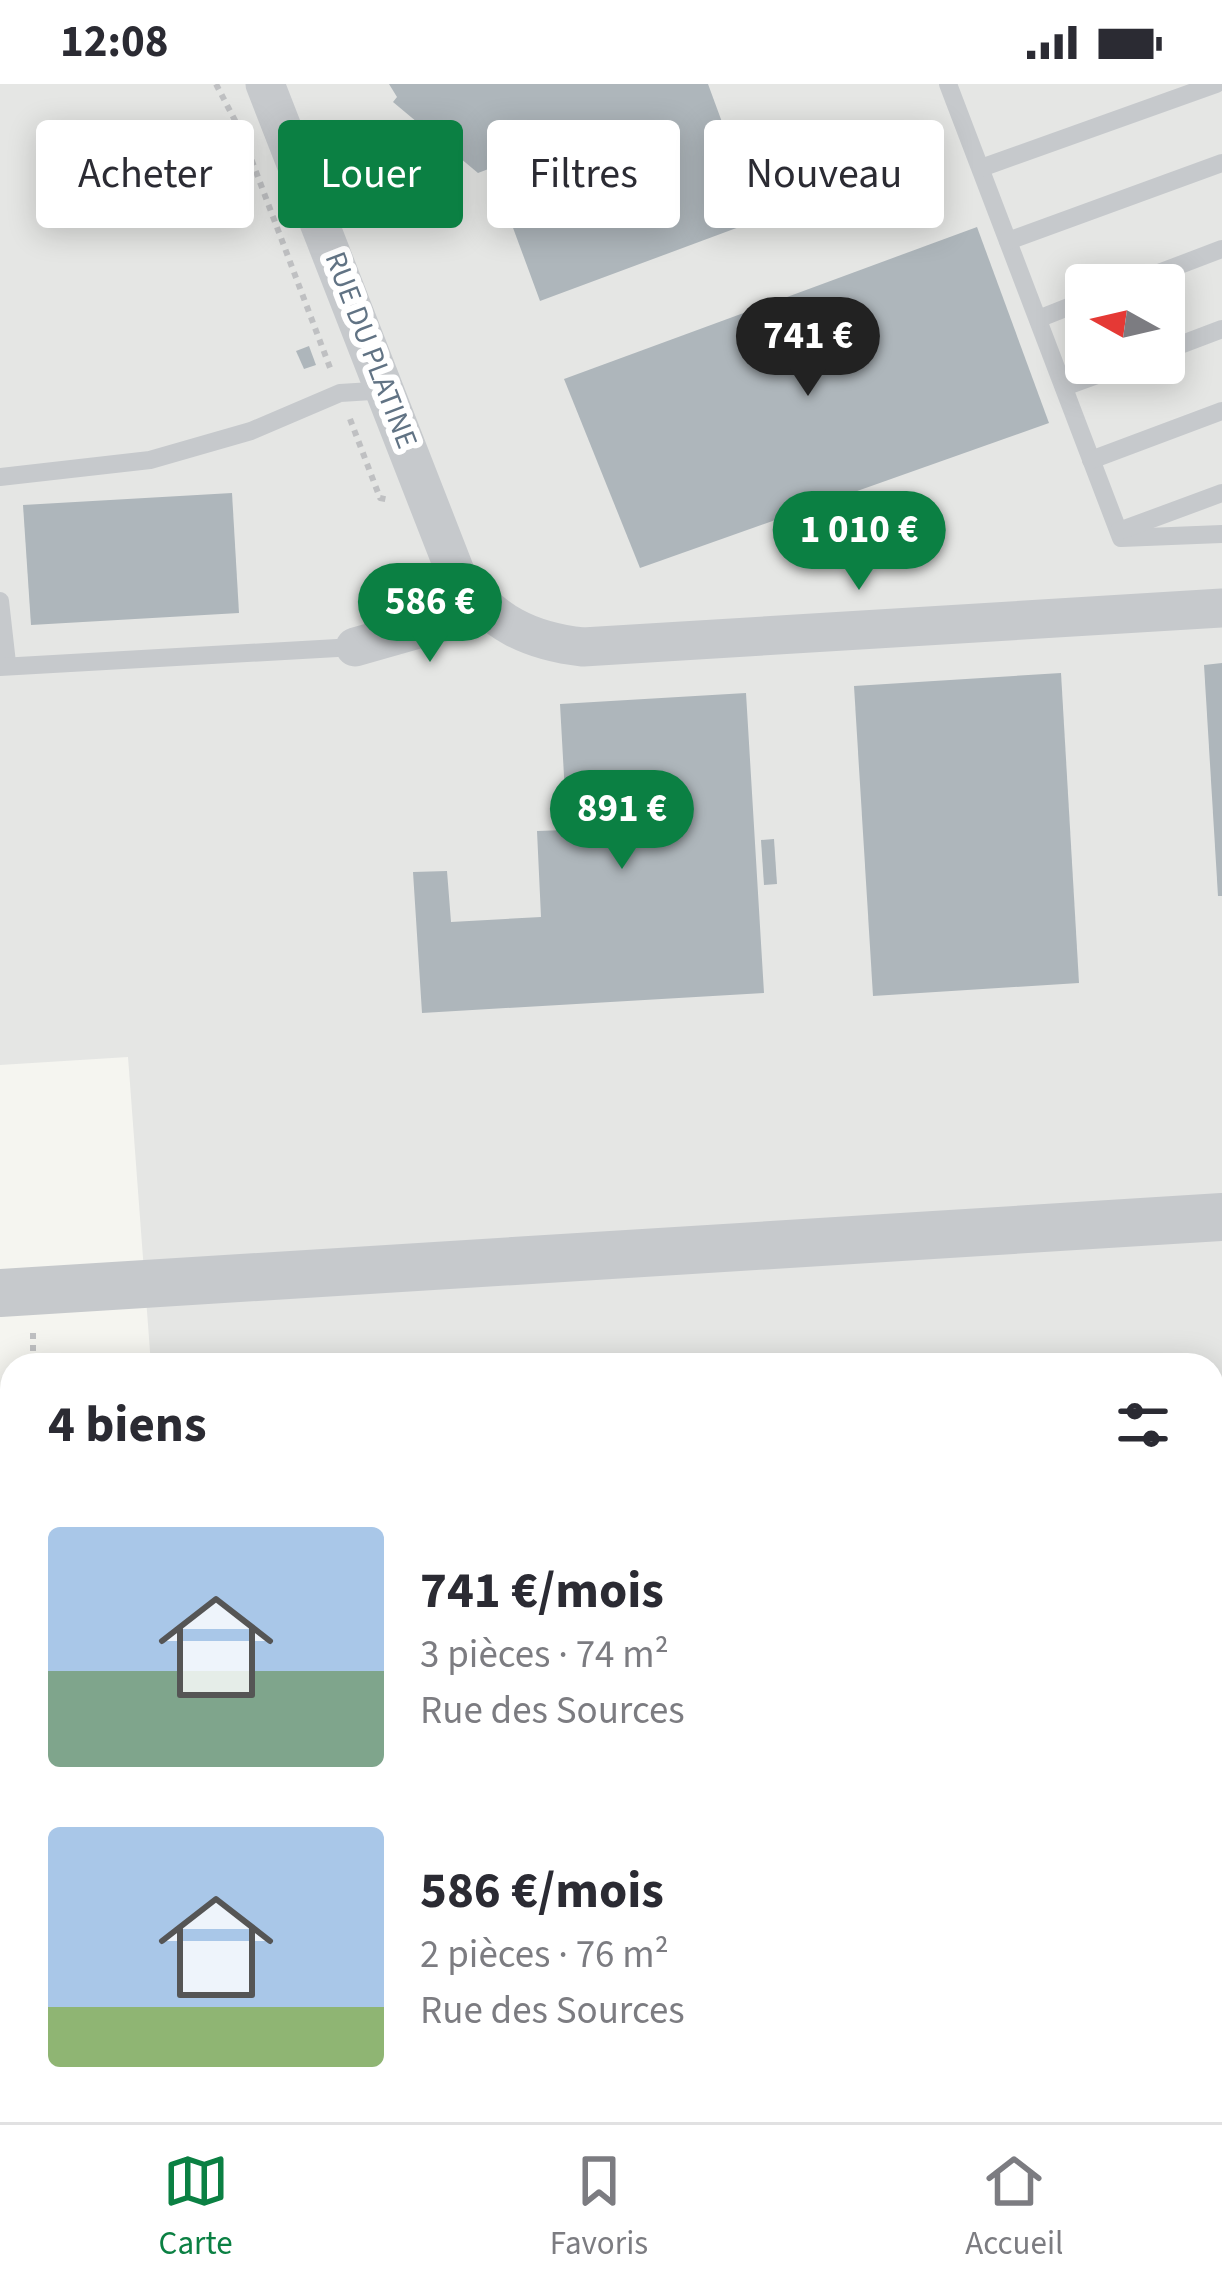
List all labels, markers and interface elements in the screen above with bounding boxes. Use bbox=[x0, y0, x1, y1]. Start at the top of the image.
text: 12:08 bbox=[60, 10, 169, 74]
chip: Acheter bbox=[36, 120, 254, 228]
chip: Louer bbox=[278, 120, 463, 228]
chip: Filtres bbox=[487, 120, 680, 228]
chip: Nouveau bbox=[704, 120, 944, 228]
street label: RUE DU PLATINE bbox=[314, 245, 428, 455]
north arrow bbox=[1065, 264, 1185, 384]
map controls bbox=[1065, 264, 1185, 384]
pin: 741 € bbox=[724, 297, 892, 399]
text: 741 € bbox=[763, 308, 853, 364]
pin: 1 010 € bbox=[748, 491, 970, 593]
text: 1 010 € bbox=[800, 502, 918, 558]
pin: 586 € bbox=[346, 563, 514, 665]
text: 586 € bbox=[385, 574, 475, 630]
pin: 891 € bbox=[538, 770, 706, 872]
text: 891 € bbox=[577, 781, 667, 837]
text: 4 biens bbox=[48, 1389, 207, 1461]
icon: filters bbox=[1110, 1392, 1176, 1458]
text: 741 €/mois bbox=[420, 1555, 664, 1627]
icon: home bbox=[144, 1575, 288, 1719]
text: 3 pièces · 74 m² bbox=[420, 1627, 669, 1683]
text: Rue des Sources bbox=[420, 1683, 685, 1739]
text: 586 €/mois bbox=[420, 1855, 664, 1927]
icon: home bbox=[144, 1875, 288, 2019]
text: 2 pièces · 76 m² bbox=[420, 1927, 669, 1983]
text: Rue des Sources bbox=[420, 1983, 685, 2039]
tab: Carte bbox=[159, 2148, 233, 2267]
tab: Favoris bbox=[550, 2148, 648, 2267]
tab: Accueil bbox=[965, 2148, 1063, 2267]

